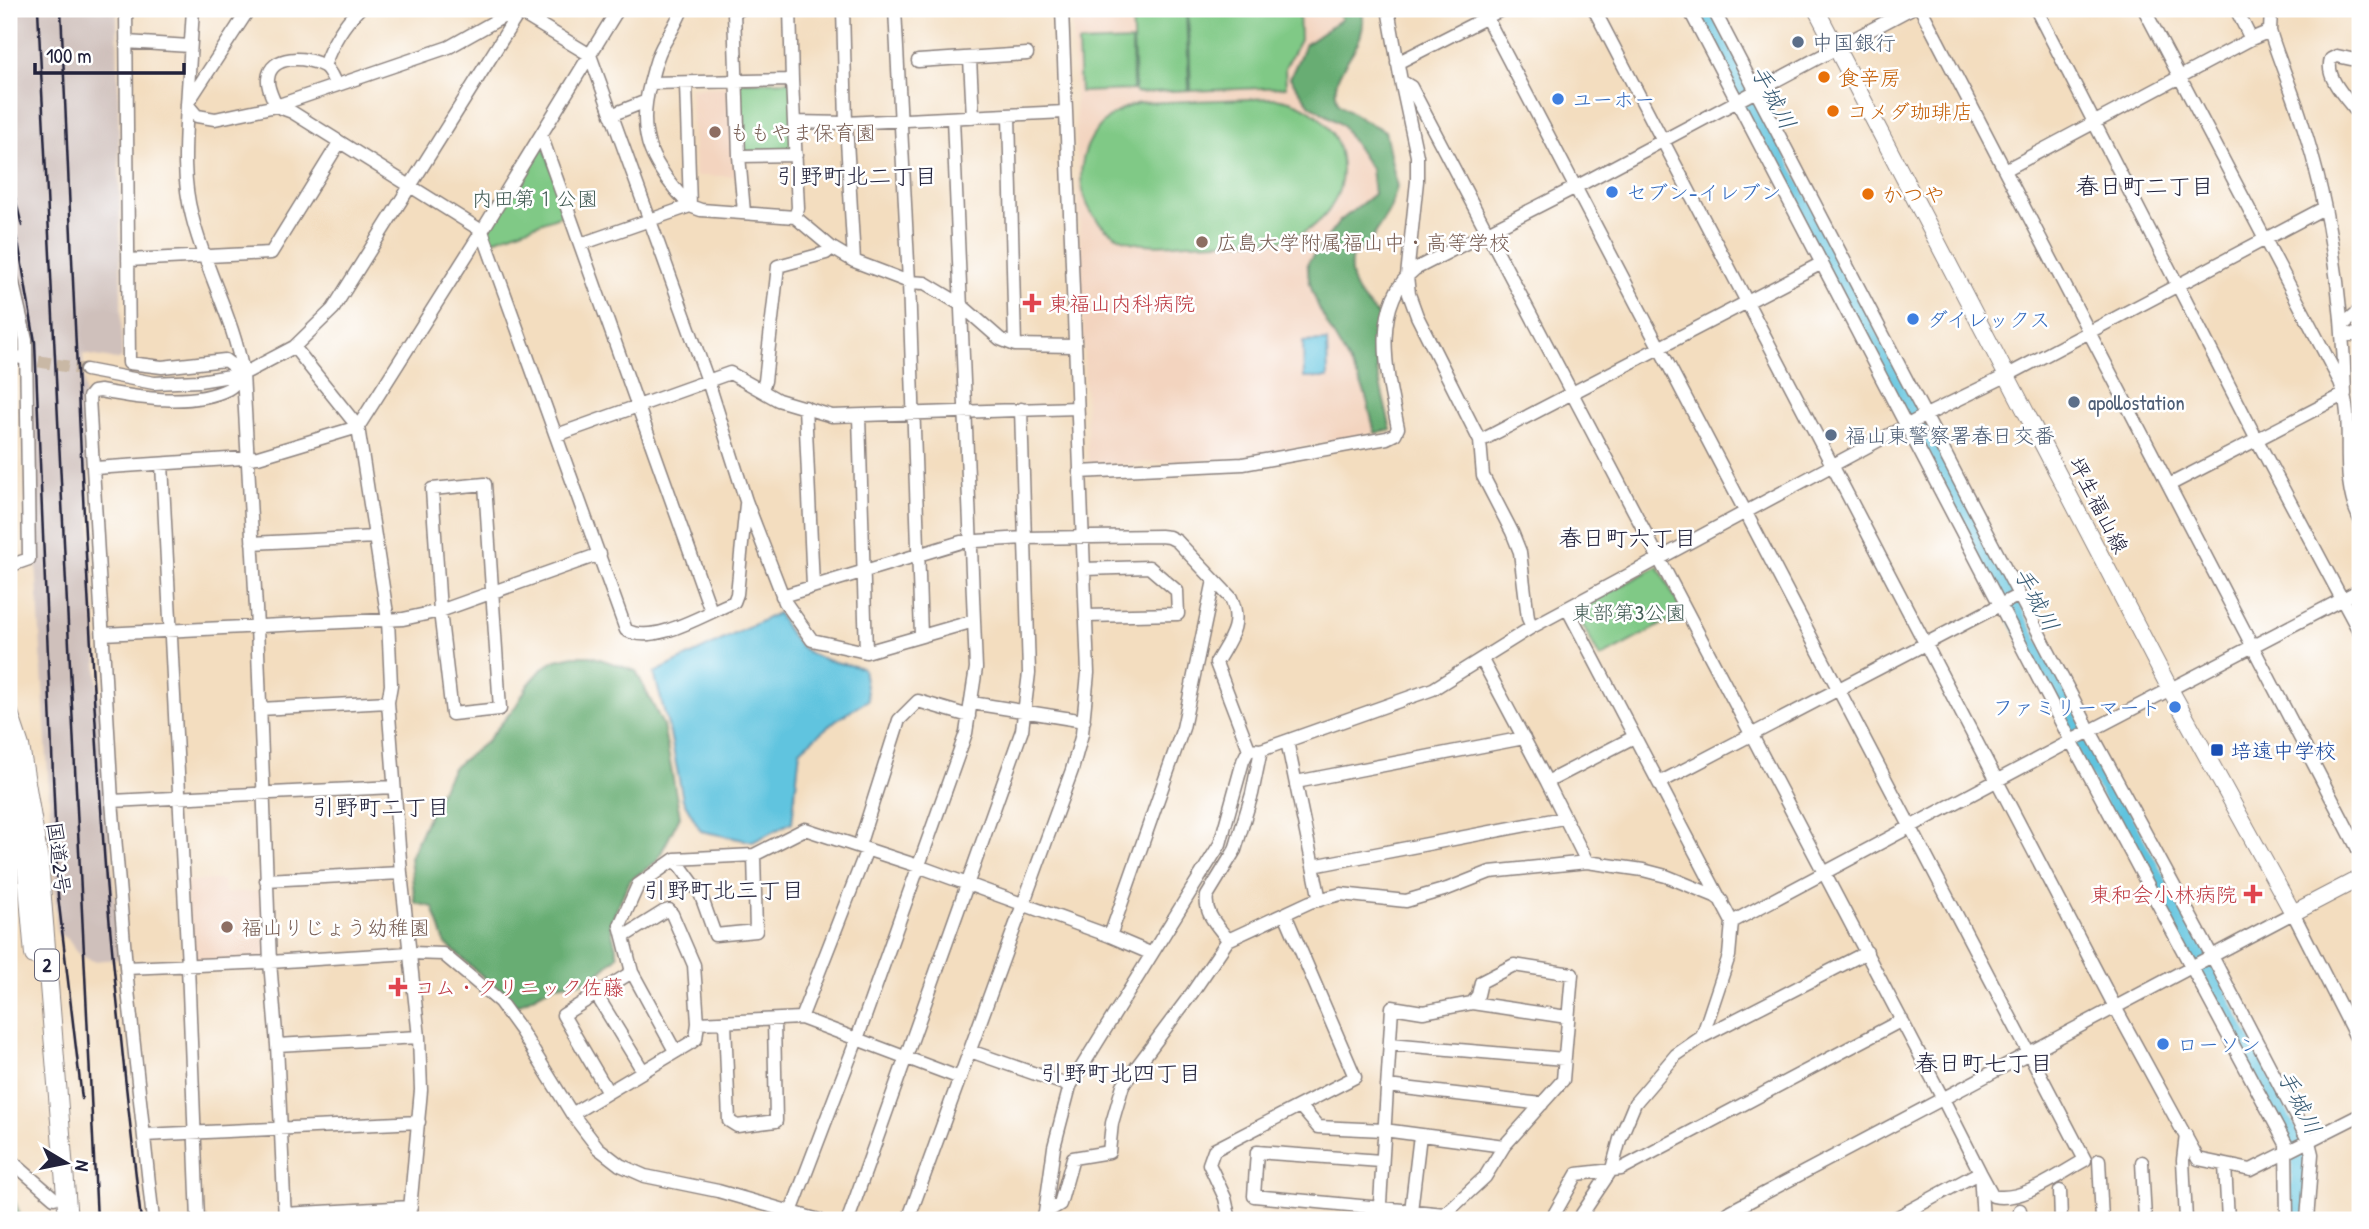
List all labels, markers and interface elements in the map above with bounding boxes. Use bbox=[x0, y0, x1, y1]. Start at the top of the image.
place label: 中国銀行 bbox=[1812, 28, 1896, 57]
scale bar bbox=[35, 32, 184, 76]
marker: 中国銀行 bbox=[1790, 34, 1806, 50]
text: 100 m bbox=[46, 41, 92, 70]
water label: 手城川 bbox=[1744, 59, 1804, 135]
place label: 食辛房 bbox=[1838, 63, 1901, 92]
marker: 食辛房 bbox=[1816, 69, 1832, 85]
place label: ユーホー bbox=[1572, 85, 1655, 114]
marker: ユーホー bbox=[1550, 91, 1566, 107]
place label: コメダ珈琲店 bbox=[1847, 97, 1973, 126]
marker: コメダ珈琲店 bbox=[1825, 103, 1841, 119]
place label: ももやま保育園 bbox=[729, 118, 876, 147]
marker: ももやま保育園 bbox=[707, 124, 723, 140]
district label: 引野町北二丁目 bbox=[777, 160, 938, 191]
district label: 春日町二丁目 bbox=[2076, 170, 2214, 201]
place label: セブン-イレブン bbox=[1626, 178, 1781, 207]
place label: かつや bbox=[1882, 180, 1945, 209]
park label: 内田第１公園 bbox=[472, 184, 598, 213]
marker: セブン-イレブン bbox=[1604, 184, 1620, 200]
marker: かつや bbox=[1860, 186, 1876, 202]
place label: 広島大学附属福山中・高等学校 bbox=[1216, 228, 1510, 257]
marker: 広島大学附属福山中・高等学校 bbox=[1194, 234, 1210, 250]
place label: 東福山内科病院 bbox=[1048, 289, 1195, 318]
marker: 東福山内科病院 bbox=[1022, 293, 1042, 313]
place label: ダイレックス bbox=[1927, 305, 2050, 334]
marker: ダイレックス bbox=[1905, 311, 1921, 327]
place label: apollostation bbox=[2088, 388, 2185, 417]
marker: apollostation bbox=[2066, 394, 2082, 410]
place label: 福山東警察署春日交番 bbox=[1845, 421, 2055, 450]
marker: 福山東警察署春日交番 bbox=[1823, 427, 1839, 443]
street label: 坪生福山線 bbox=[2062, 452, 2136, 558]
district label: 春日町六丁目 bbox=[1559, 522, 1697, 553]
water label: 手城川 bbox=[2007, 561, 2067, 637]
park label: 東部第3公園 bbox=[1572, 598, 1686, 627]
place label: ファミリーマート bbox=[1993, 693, 2161, 722]
marker: ファミリーマート bbox=[2167, 699, 2183, 715]
place label: 培遠中学校 bbox=[2231, 736, 2336, 765]
marker: 培遠中学校 bbox=[2209, 742, 2225, 758]
district label: 引野町二丁目 bbox=[312, 791, 450, 822]
street label: 国道2号 bbox=[40, 820, 78, 896]
district label: 引野町北三丁目 bbox=[644, 874, 805, 905]
place label: 東和会小林病院 bbox=[2090, 880, 2237, 909]
marker: 東和会小林病院 bbox=[2243, 884, 2263, 904]
place label: 福山りじょう幼稚園 bbox=[241, 913, 430, 942]
marker: 福山りじょう幼稚園 bbox=[219, 919, 235, 935]
road number: 2 bbox=[35, 950, 59, 981]
place label: コム・クリニック佐藤 bbox=[414, 973, 624, 1002]
marker: コム・クリニック佐藤 bbox=[388, 977, 408, 997]
place label: ローソン bbox=[2177, 1030, 2261, 1059]
marker: ローソン bbox=[2155, 1036, 2171, 1052]
district label: 春日町七丁目 bbox=[1915, 1047, 2053, 1078]
district label: 引野町北四丁目 bbox=[1041, 1057, 1202, 1088]
water label: 手城川 bbox=[2271, 1064, 2329, 1140]
north arrow bbox=[32, 1128, 102, 1198]
text: N bbox=[69, 1159, 96, 1173]

